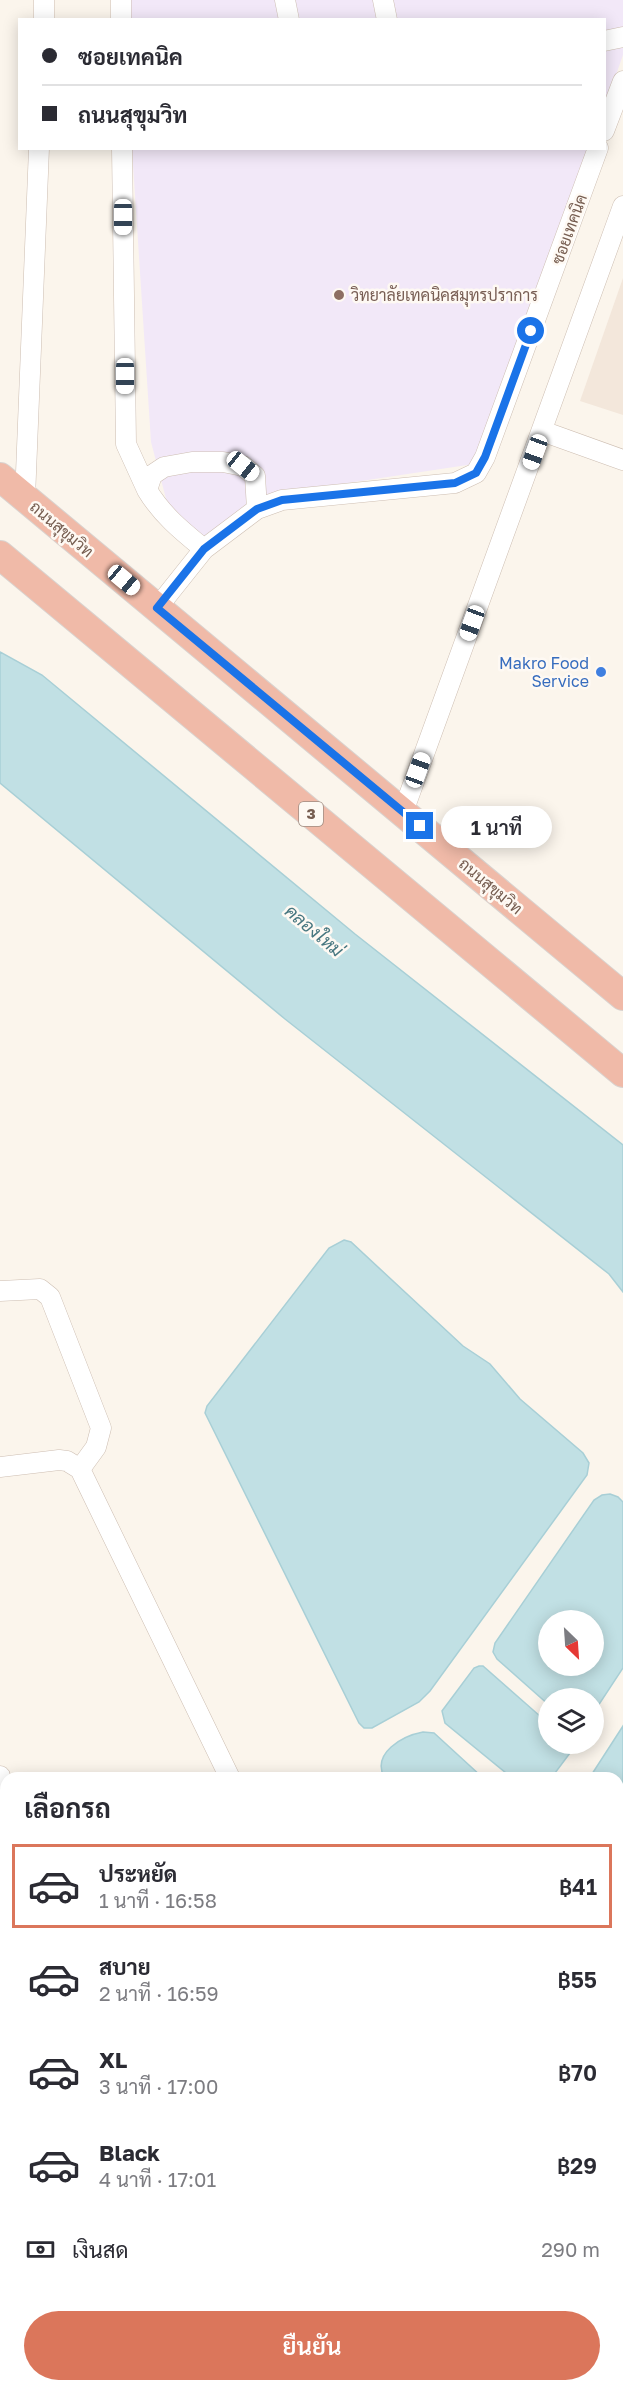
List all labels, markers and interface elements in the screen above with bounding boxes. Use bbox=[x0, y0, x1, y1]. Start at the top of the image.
text: ซอยเทคนิค bbox=[78, 43, 183, 70]
text: ถนนสุขุมวิท bbox=[78, 101, 187, 128]
street label: ซอยเทคนิค bbox=[547, 191, 591, 267]
car bbox=[114, 199, 132, 235]
place label: วิทยาลัยเทคนิคสมุทรปราการ bbox=[350, 285, 538, 307]
marker: วิทยาลัยเทคนิคสมุทรปราการ bbox=[332, 288, 346, 302]
route start bbox=[517, 317, 544, 344]
car bbox=[116, 358, 134, 394]
car bbox=[520, 432, 550, 472]
car bbox=[223, 448, 263, 484]
street label: ถนนสุขุมวิท bbox=[25, 497, 98, 563]
car bbox=[104, 562, 144, 598]
car bbox=[457, 603, 487, 643]
place label: Makro Food Service bbox=[499, 653, 589, 691]
marker: Makro Food Service bbox=[594, 665, 608, 679]
car bbox=[403, 750, 433, 790]
road number: 3 bbox=[299, 802, 323, 826]
callout: 1 นาที bbox=[441, 805, 552, 847]
route end bbox=[406, 812, 433, 839]
text: 1 นาที bbox=[471, 815, 522, 839]
street label: ถนนสุขุมวิท bbox=[454, 854, 527, 920]
water label: คลองใหม่ bbox=[281, 899, 350, 962]
north arrow bbox=[538, 1610, 604, 1676]
map controls bbox=[538, 1610, 604, 1754]
button: layers bbox=[538, 1688, 604, 1754]
text: เลือกรถ bbox=[24, 1792, 111, 1824]
icon: car bbox=[27, 1859, 81, 1913]
text: ประหยัด bbox=[99, 1860, 177, 1887]
text: ฿41 bbox=[559, 1873, 597, 1900]
text: 1 นาที · 16:58 bbox=[99, 1888, 217, 1912]
icon: car bbox=[27, 1952, 81, 2006]
text: สบาย bbox=[99, 1953, 151, 1980]
text: ฿55 bbox=[557, 1966, 597, 1993]
text: 2 นาที · 16:59 bbox=[99, 1981, 219, 2005]
icon: car bbox=[27, 2045, 81, 2099]
text: XL bbox=[99, 2046, 127, 2073]
text: ฿70 bbox=[558, 2059, 597, 2086]
text: 3 นาที · 17:00 bbox=[99, 2074, 218, 2098]
icon: car bbox=[27, 2138, 81, 2192]
text: Black bbox=[99, 2139, 160, 2166]
text: ฿29 bbox=[557, 2152, 597, 2179]
text: 4 นาที · 17:01 bbox=[99, 2167, 216, 2191]
icon: cash bbox=[24, 2233, 57, 2266]
text: เงินสด bbox=[72, 2236, 129, 2263]
text: 290 m bbox=[541, 2237, 600, 2261]
button: ยืนยัน bbox=[24, 2311, 600, 2380]

